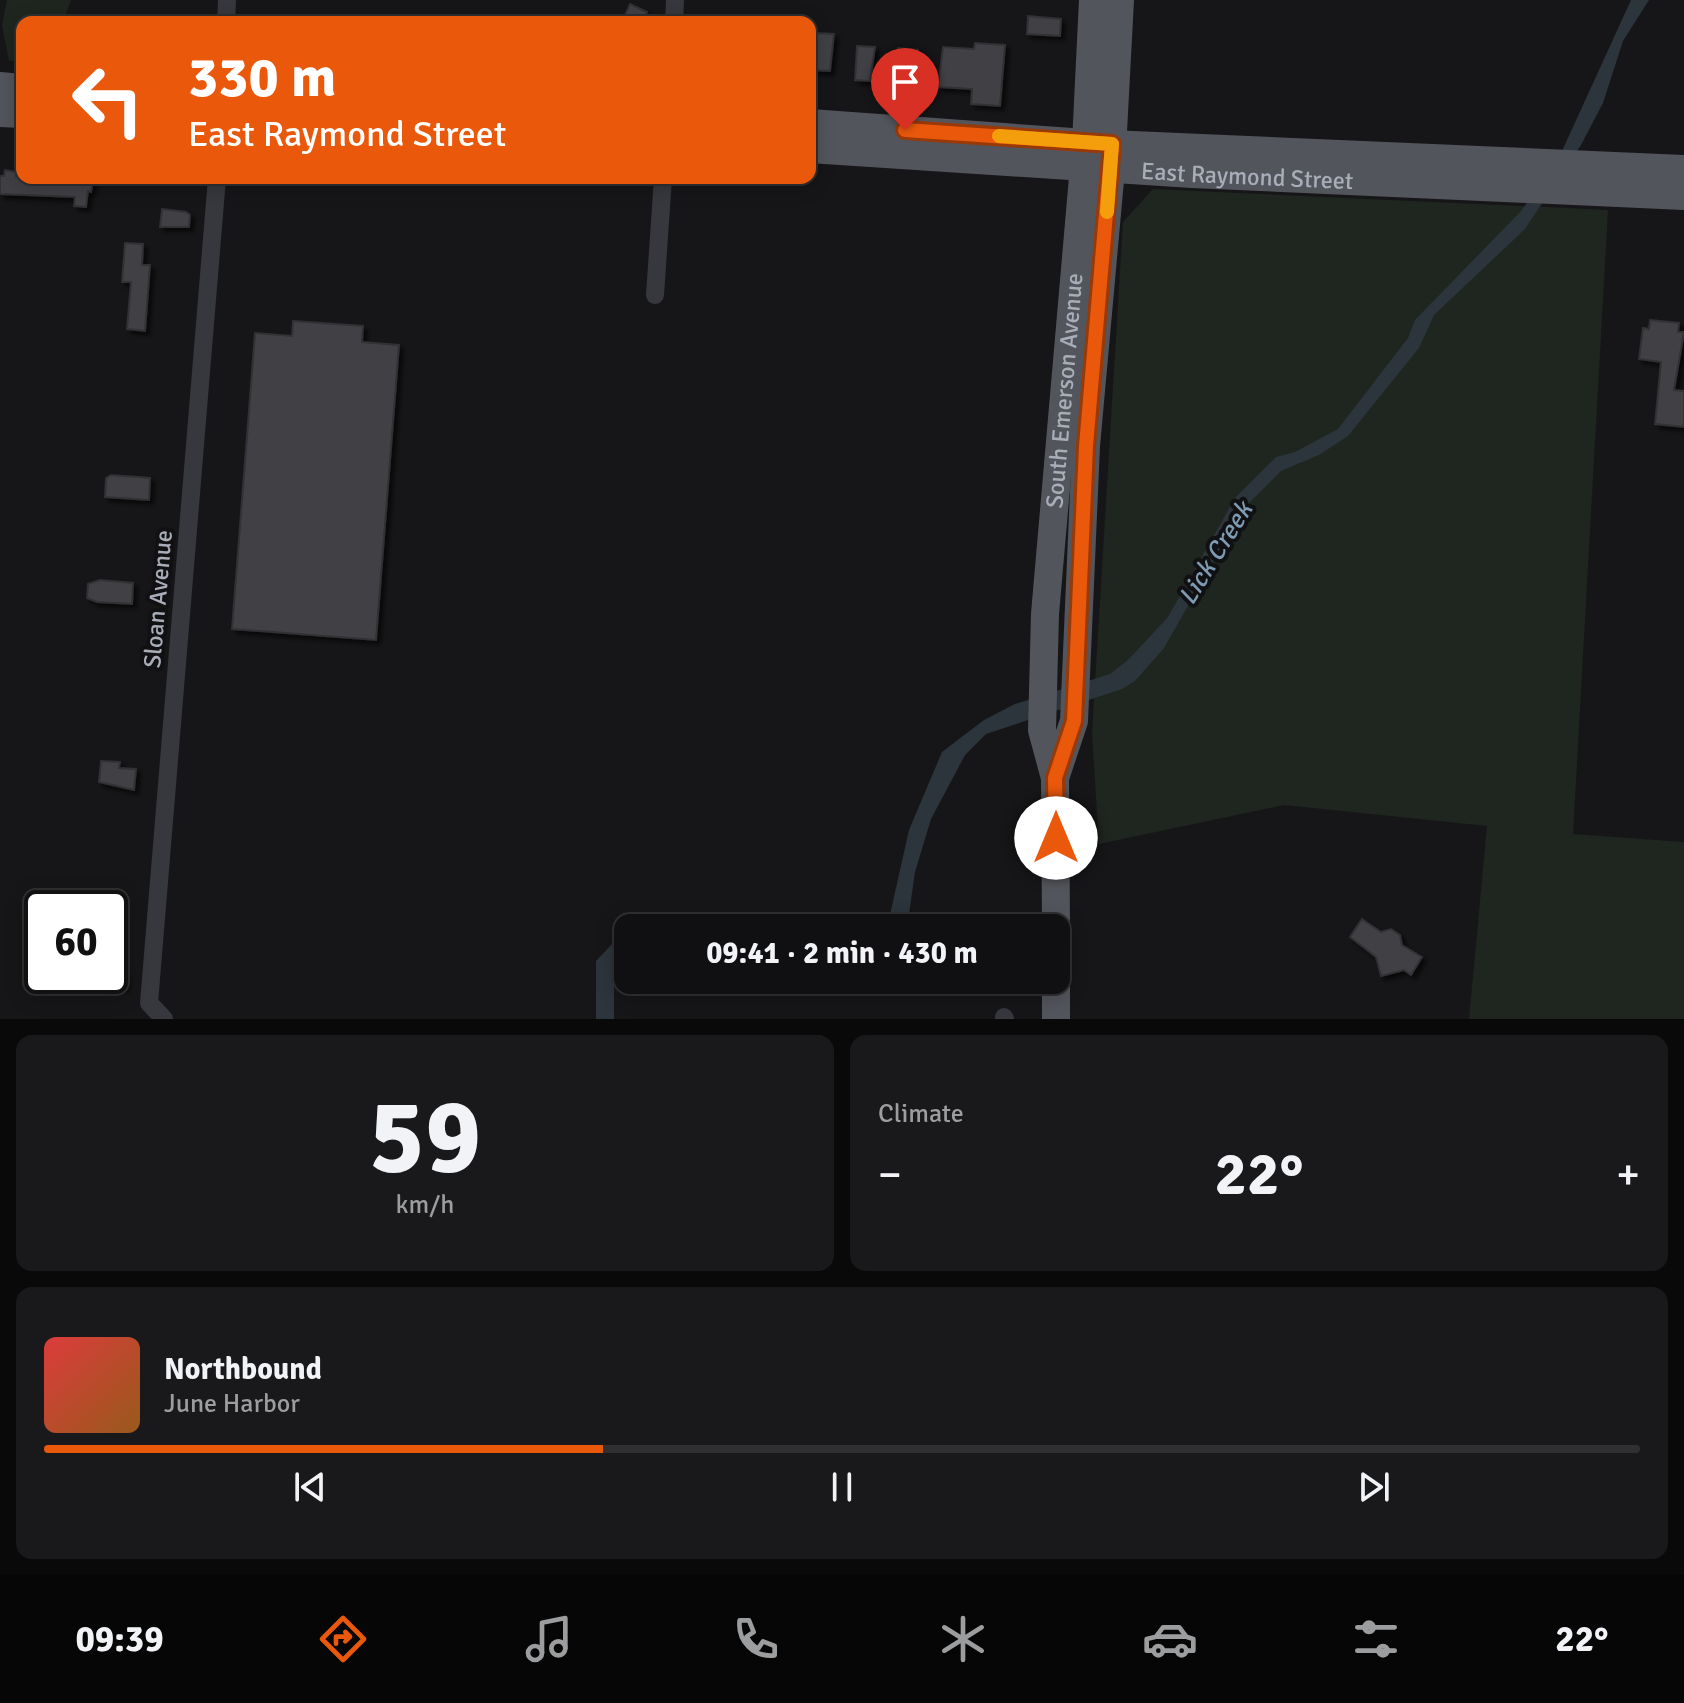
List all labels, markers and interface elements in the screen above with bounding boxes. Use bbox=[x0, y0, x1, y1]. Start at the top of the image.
text: 330 m bbox=[188, 43, 336, 112]
icon: left bbox=[56, 48, 160, 152]
pin bbox=[871, 48, 939, 130]
icon: arrive bbox=[883, 60, 927, 104]
text: East Raymond Street bbox=[188, 112, 506, 157]
street label: East Raymond Street bbox=[1140, 156, 1354, 196]
street label: South Emerson Avenue bbox=[1039, 272, 1090, 509]
water label: Lick Creek bbox=[1172, 495, 1261, 611]
street label: Sloan Avenue bbox=[137, 529, 179, 669]
position arrow bbox=[1014, 796, 1098, 880]
speed limit sign: 60 bbox=[24, 890, 128, 994]
text: 09:41 · 2 min · 430 m bbox=[706, 935, 978, 972]
text: 59 bbox=[369, 1073, 481, 1201]
text: Climate bbox=[878, 1098, 964, 1130]
text: 22° bbox=[1215, 1138, 1303, 1212]
text: − bbox=[878, 1148, 902, 1202]
text: + bbox=[1616, 1148, 1640, 1202]
text: km/h bbox=[396, 1189, 454, 1221]
text: Northbound bbox=[164, 1351, 322, 1388]
text: June Harbor bbox=[164, 1388, 300, 1420]
icon: previous bbox=[288, 1465, 332, 1509]
icon: pause bbox=[820, 1465, 864, 1509]
icon: next bbox=[1352, 1465, 1396, 1509]
icon: directions bbox=[315, 1611, 371, 1667]
icon: music bbox=[521, 1611, 577, 1667]
icon: phone bbox=[728, 1611, 784, 1667]
icon: climate bbox=[935, 1611, 991, 1667]
icon: car bbox=[1142, 1611, 1198, 1667]
icon: filters bbox=[1348, 1611, 1404, 1667]
text: 09:39 bbox=[75, 1617, 164, 1662]
text: 22° bbox=[1555, 1617, 1609, 1662]

